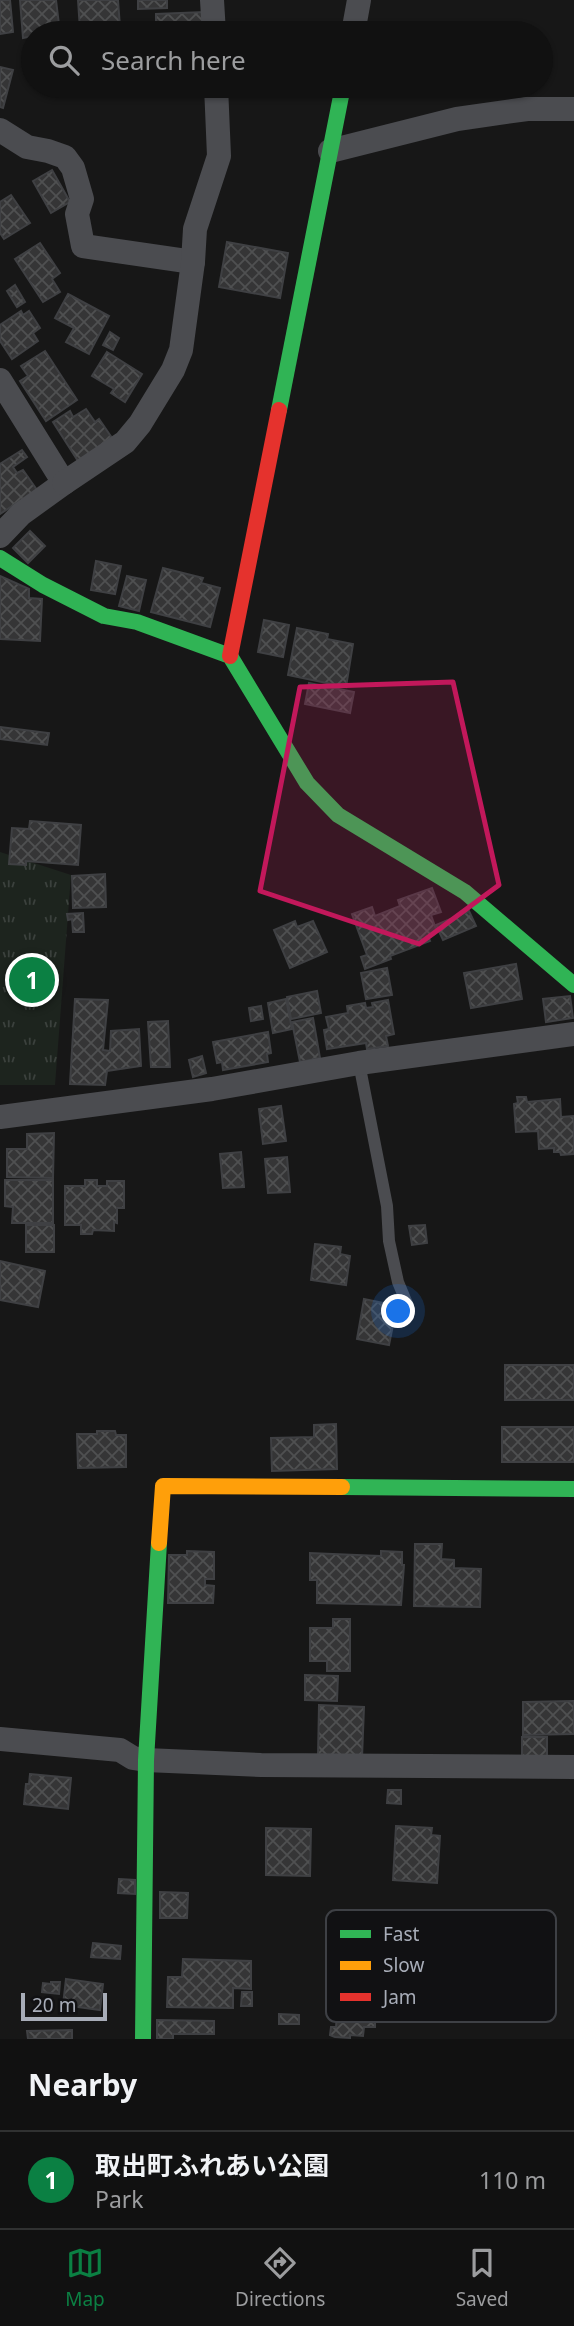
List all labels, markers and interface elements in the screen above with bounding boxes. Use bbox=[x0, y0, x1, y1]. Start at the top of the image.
search box bbox=[21, 21, 553, 98]
icon: search bbox=[45, 41, 83, 79]
text: Search here bbox=[101, 42, 246, 78]
pin: 1 bbox=[9, 954, 55, 1006]
your location bbox=[381, 1294, 415, 1328]
legend bbox=[326, 1910, 556, 2022]
text: Fast bbox=[383, 1921, 420, 1947]
text: Slow bbox=[383, 1952, 424, 1978]
text: Jam bbox=[381, 1984, 417, 2010]
scale bar bbox=[21, 1990, 107, 2022]
text: 20 m bbox=[32, 1992, 76, 2018]
text: Nearby bbox=[28, 2064, 137, 2105]
text: 取出町ふれあい公園 bbox=[95, 2147, 329, 2183]
text: 1 bbox=[44, 2164, 58, 2196]
text: 110 m bbox=[479, 2164, 546, 2196]
text: Park bbox=[95, 2183, 144, 2215]
tab: Map bbox=[65, 2244, 105, 2312]
tab: Directions bbox=[235, 2244, 325, 2312]
tab: Saved bbox=[456, 2244, 509, 2312]

